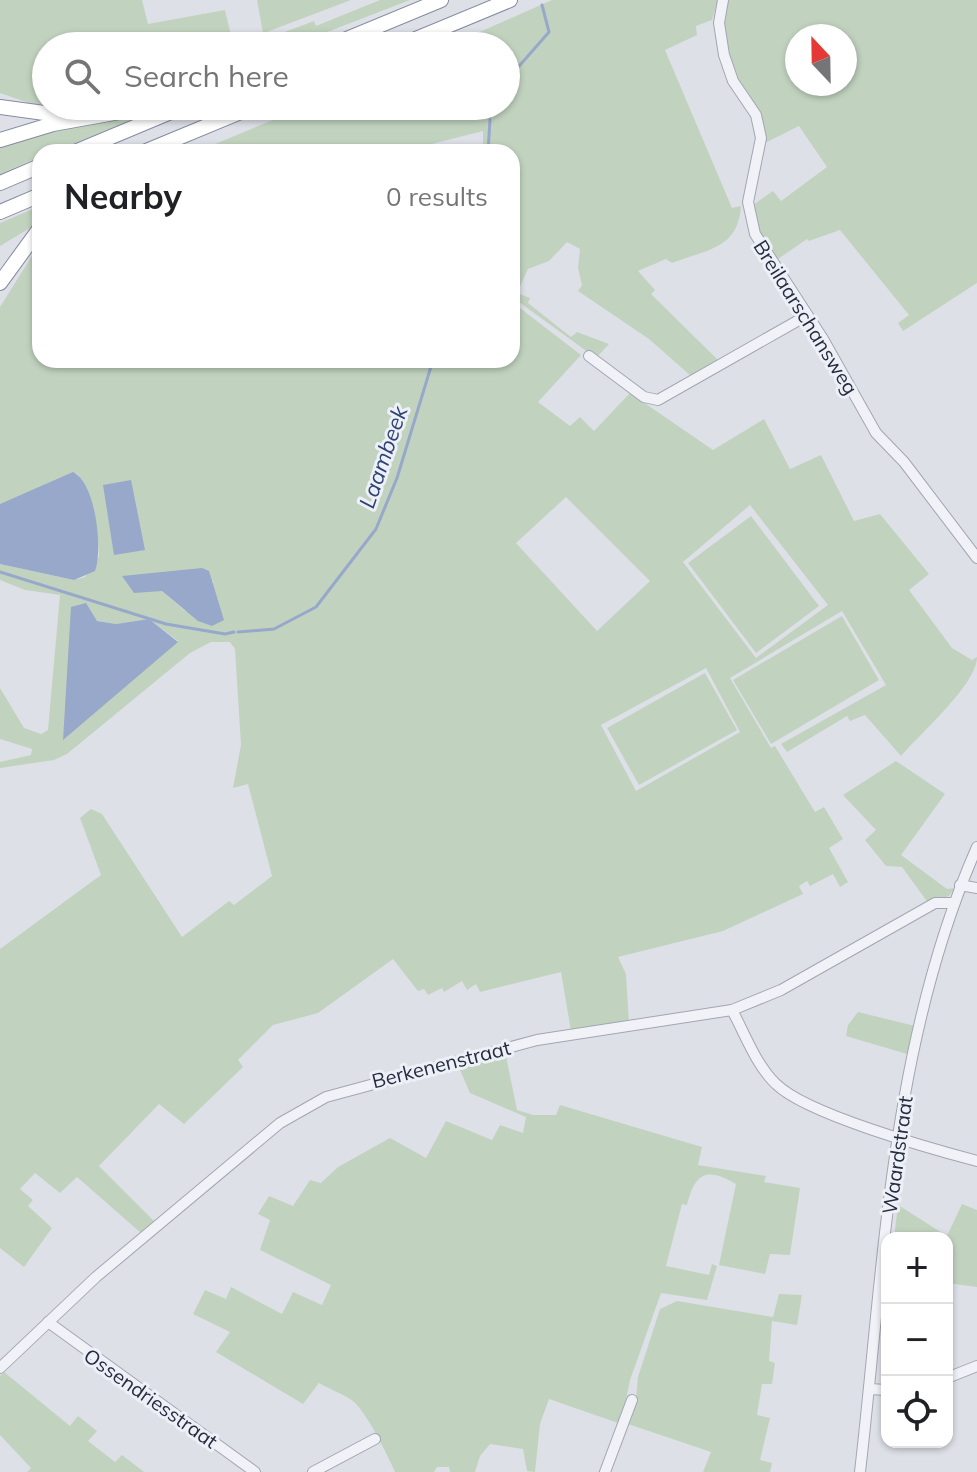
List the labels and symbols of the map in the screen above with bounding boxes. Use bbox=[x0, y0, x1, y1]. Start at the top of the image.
north arrow bbox=[785, 24, 857, 96]
street label: Breilaarschansweg bbox=[748, 235, 864, 399]
water label: Laambeek bbox=[352, 402, 414, 512]
street label: Berkenenstraat bbox=[369, 1035, 513, 1093]
street label: Waardstraat bbox=[876, 1094, 918, 1216]
street label: Ossendriesstraat bbox=[79, 1343, 223, 1453]

